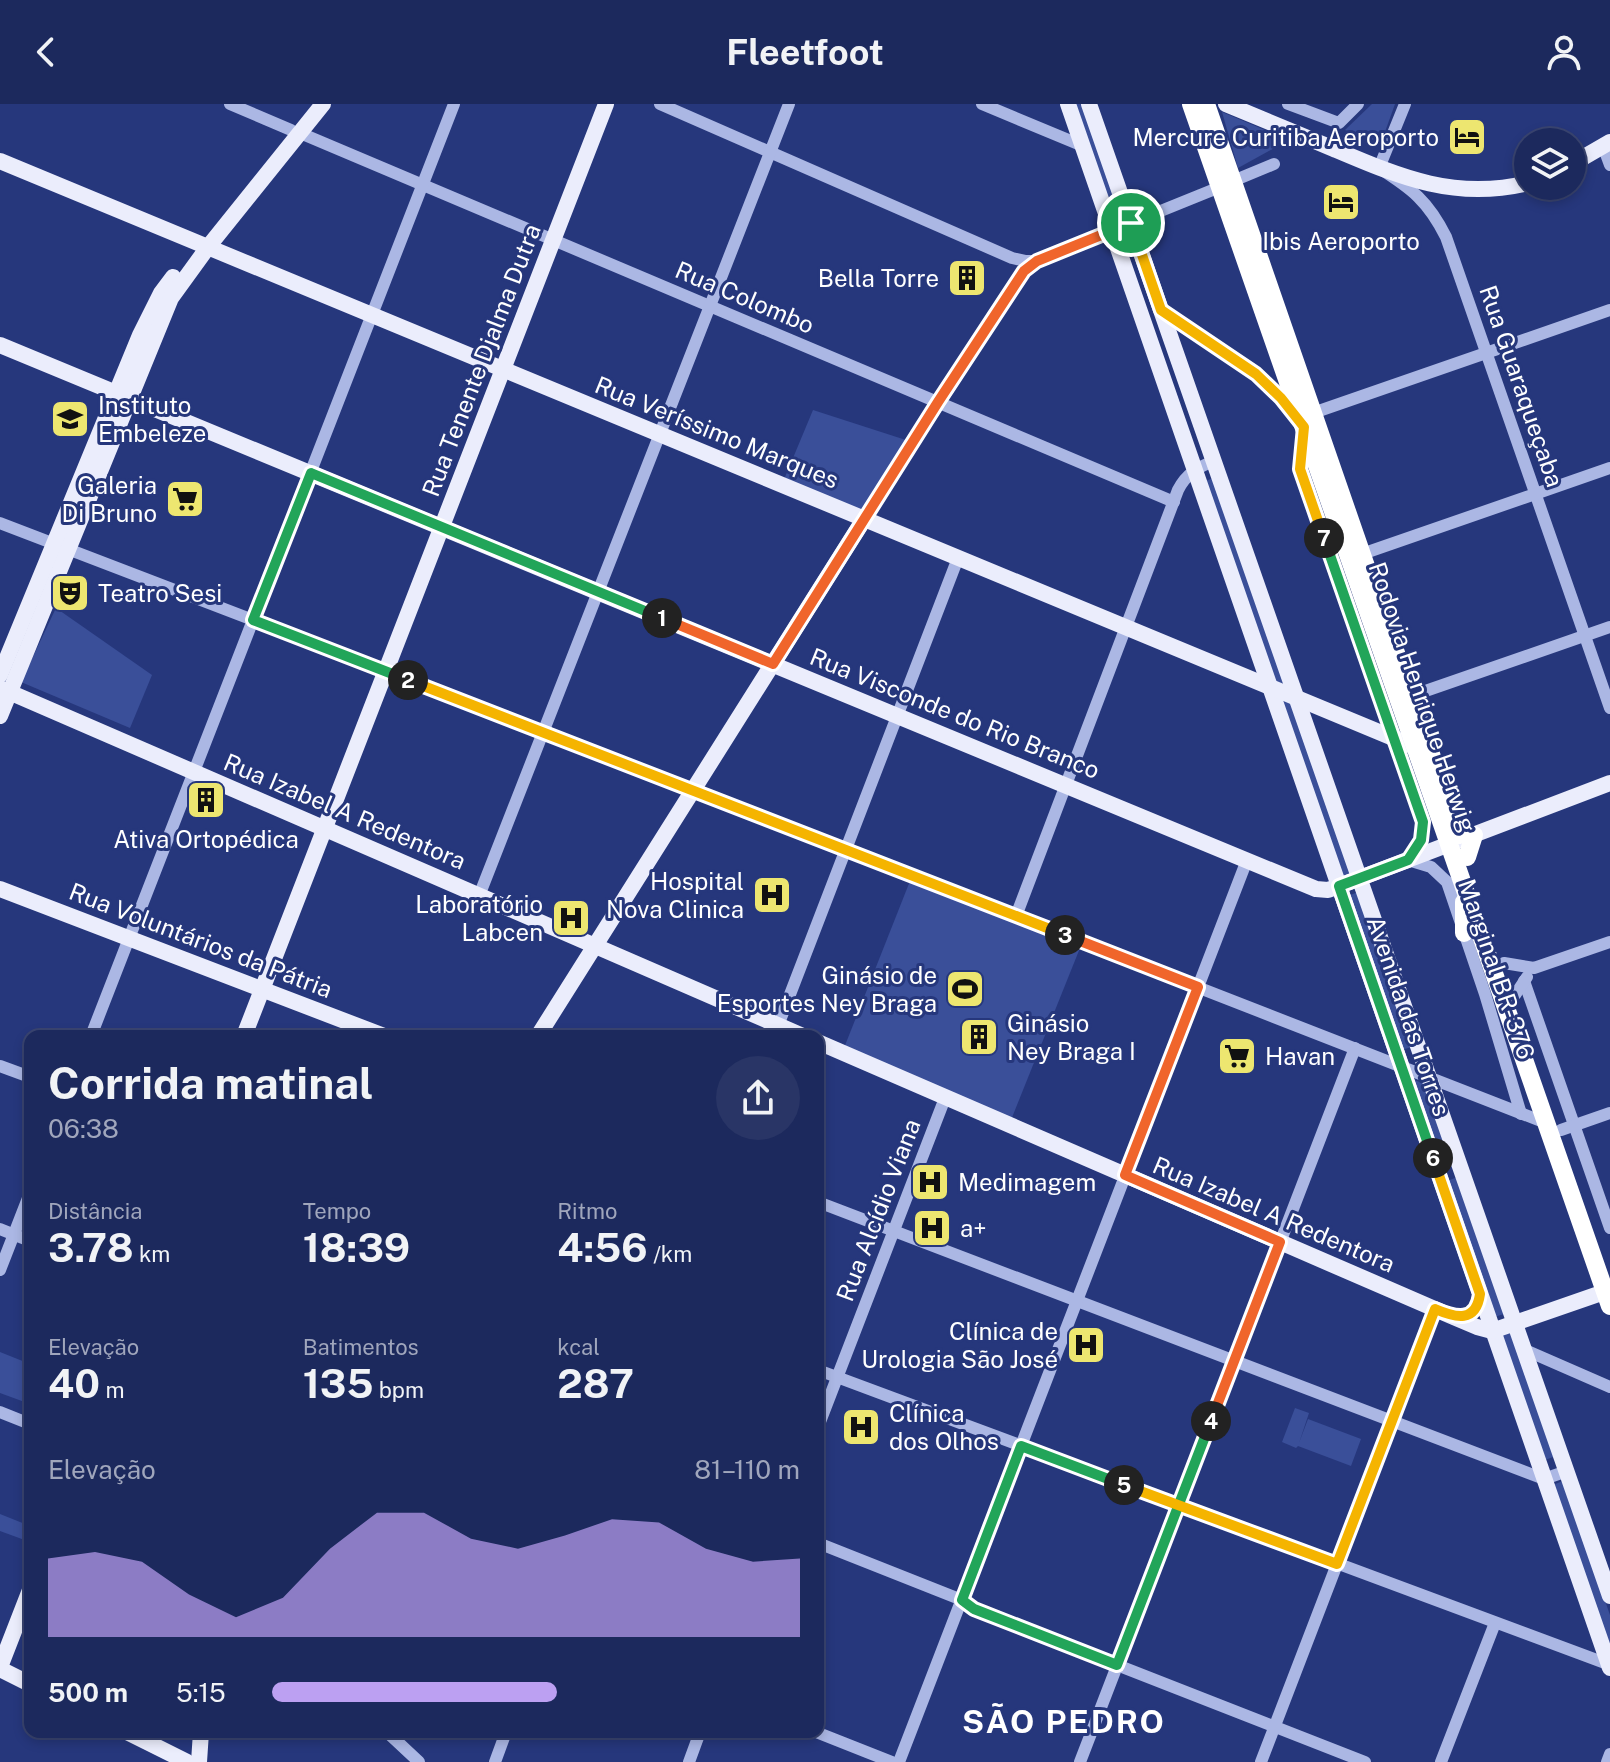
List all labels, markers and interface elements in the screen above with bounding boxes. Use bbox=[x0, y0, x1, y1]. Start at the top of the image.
icon: back bbox=[24, 30, 68, 74]
icon: person bbox=[1542, 30, 1586, 74]
text: Fleetfoot bbox=[726, 31, 884, 73]
hotel icon: Mercure Curitiba Aeroporto bbox=[1446, 116, 1488, 158]
place label: Mercure Curitiba Aeroporto bbox=[1132, 123, 1439, 151]
map controls bbox=[1514, 128, 1586, 200]
button: layers bbox=[1514, 128, 1586, 200]
hotel icon: Ibis Aeroporto bbox=[1320, 181, 1362, 223]
pin bbox=[1097, 189, 1165, 257]
icon: arrive bbox=[1109, 201, 1153, 245]
street label: Rua Tenente Djalma Dutra bbox=[416, 220, 546, 500]
place label: Ibis Aeroporto bbox=[1262, 227, 1420, 255]
street label: Rua Colombo bbox=[671, 255, 819, 339]
building icon: Bella Torre bbox=[946, 257, 988, 299]
place label: Bella Torre bbox=[818, 264, 939, 292]
street label: Rua Guaraqueçaba bbox=[1474, 281, 1570, 491]
street label: Rua Veríssimo Marques bbox=[591, 370, 843, 494]
place label: Instituto Embeleze bbox=[98, 391, 206, 447]
school or university icon: Instituto Embeleze bbox=[49, 398, 91, 440]
place label: Galeria Di Bruno bbox=[62, 471, 157, 527]
supermarket icon: Galeria Di Bruno bbox=[164, 478, 206, 520]
pin: 7 bbox=[1304, 518, 1344, 558]
text: 7 bbox=[1317, 525, 1331, 551]
street label: Rodovia Henrique Herwig bbox=[1364, 558, 1482, 836]
theatre icon: Teatro Sesi bbox=[49, 572, 91, 614]
place label: Teatro Sesi bbox=[98, 579, 222, 607]
pin: 1 bbox=[642, 598, 682, 638]
text: 1 bbox=[657, 605, 667, 631]
street label: Rua Visconde do Rio Branco bbox=[806, 642, 1104, 784]
pin: 2 bbox=[388, 660, 428, 700]
text: 2 bbox=[401, 667, 415, 693]
street label: Rua Izabel A Redentora bbox=[220, 747, 470, 875]
building icon: Ativa Ortopédica bbox=[185, 779, 227, 821]
place label: Ativa Ortopédica bbox=[113, 825, 299, 853]
place label: Hospital Nova Clinica bbox=[606, 867, 744, 923]
hospital icon: Hospital Nova Clinica bbox=[751, 874, 793, 916]
street label: Marginal BR-376 bbox=[1453, 875, 1541, 1063]
street label: Rua Voluntários da Pátria bbox=[66, 877, 336, 1003]
place label: Laboratório Labcen bbox=[415, 890, 543, 946]
hospital icon: Laboratório Labcen bbox=[550, 897, 592, 939]
street label: Avenida das Torres bbox=[1362, 912, 1456, 1120]
pin: 3 bbox=[1045, 915, 1085, 955]
text: 3 bbox=[1058, 922, 1072, 948]
place label: Ginásio de Esportes Ney Braga bbox=[717, 961, 937, 1017]
sports icon: Ginásio de Esportes Ney Braga bbox=[944, 968, 986, 1010]
place label: Ginásio Ney Braga I bbox=[1007, 1009, 1136, 1065]
building icon: Ginásio Ney Braga I bbox=[958, 1016, 1000, 1058]
supermarket icon: Havan bbox=[1216, 1035, 1258, 1077]
place label: Havan bbox=[1265, 1042, 1335, 1070]
button: share bbox=[716, 1056, 800, 1140]
text: Corrida matinal bbox=[48, 1057, 374, 1109]
text: 06:38 bbox=[48, 1113, 119, 1144]
street label: Rua Alcídio Viana bbox=[830, 1115, 926, 1305]
pin: 6 bbox=[1413, 1138, 1453, 1178]
text: 6 bbox=[1426, 1145, 1440, 1171]
street label: Rua Izabel A Redentora bbox=[1149, 1150, 1399, 1278]
hospital icon: Medimagem bbox=[909, 1161, 951, 1203]
place label: Medimagem bbox=[958, 1168, 1096, 1196]
text: Distância bbox=[48, 1198, 142, 1224]
text: Tempo bbox=[303, 1198, 371, 1224]
text: Ritmo bbox=[557, 1198, 618, 1224]
hospital icon: a+ bbox=[911, 1207, 953, 1249]
place label: a+ bbox=[960, 1214, 987, 1242]
text: 3.78 bbox=[48, 1224, 134, 1271]
text: 18:39 bbox=[303, 1224, 410, 1271]
text: 4:56 bbox=[557, 1224, 648, 1271]
text: km bbox=[134, 1241, 170, 1267]
text: /km bbox=[648, 1241, 692, 1267]
place label: Clínica de Urologia São José bbox=[861, 1317, 1058, 1373]
hospital icon: Clínica de Urologia São José bbox=[1065, 1324, 1107, 1366]
text: Elevação bbox=[48, 1334, 139, 1360]
text: Batimentos bbox=[303, 1334, 419, 1360]
text: kcal bbox=[557, 1334, 600, 1360]
text: 40 bbox=[48, 1360, 100, 1407]
text: 135 bbox=[303, 1360, 373, 1407]
text: 287 bbox=[557, 1360, 634, 1407]
text: m bbox=[100, 1377, 124, 1403]
text: bpm bbox=[373, 1377, 424, 1403]
place label: Clínica dos Olhos bbox=[889, 1399, 999, 1455]
pin: 4 bbox=[1191, 1401, 1231, 1441]
hospital icon: Clínica dos Olhos bbox=[840, 1406, 882, 1448]
text: 4 bbox=[1204, 1408, 1218, 1434]
text: Elevação bbox=[48, 1454, 156, 1485]
text: 81–110 m bbox=[694, 1454, 800, 1485]
pin: 5 bbox=[1104, 1465, 1144, 1505]
text: 5 bbox=[1117, 1472, 1131, 1498]
text: 500 m bbox=[48, 1677, 128, 1708]
text: 5:15 bbox=[176, 1677, 226, 1708]
district label: SÃO PEDRO bbox=[962, 1702, 1166, 1740]

